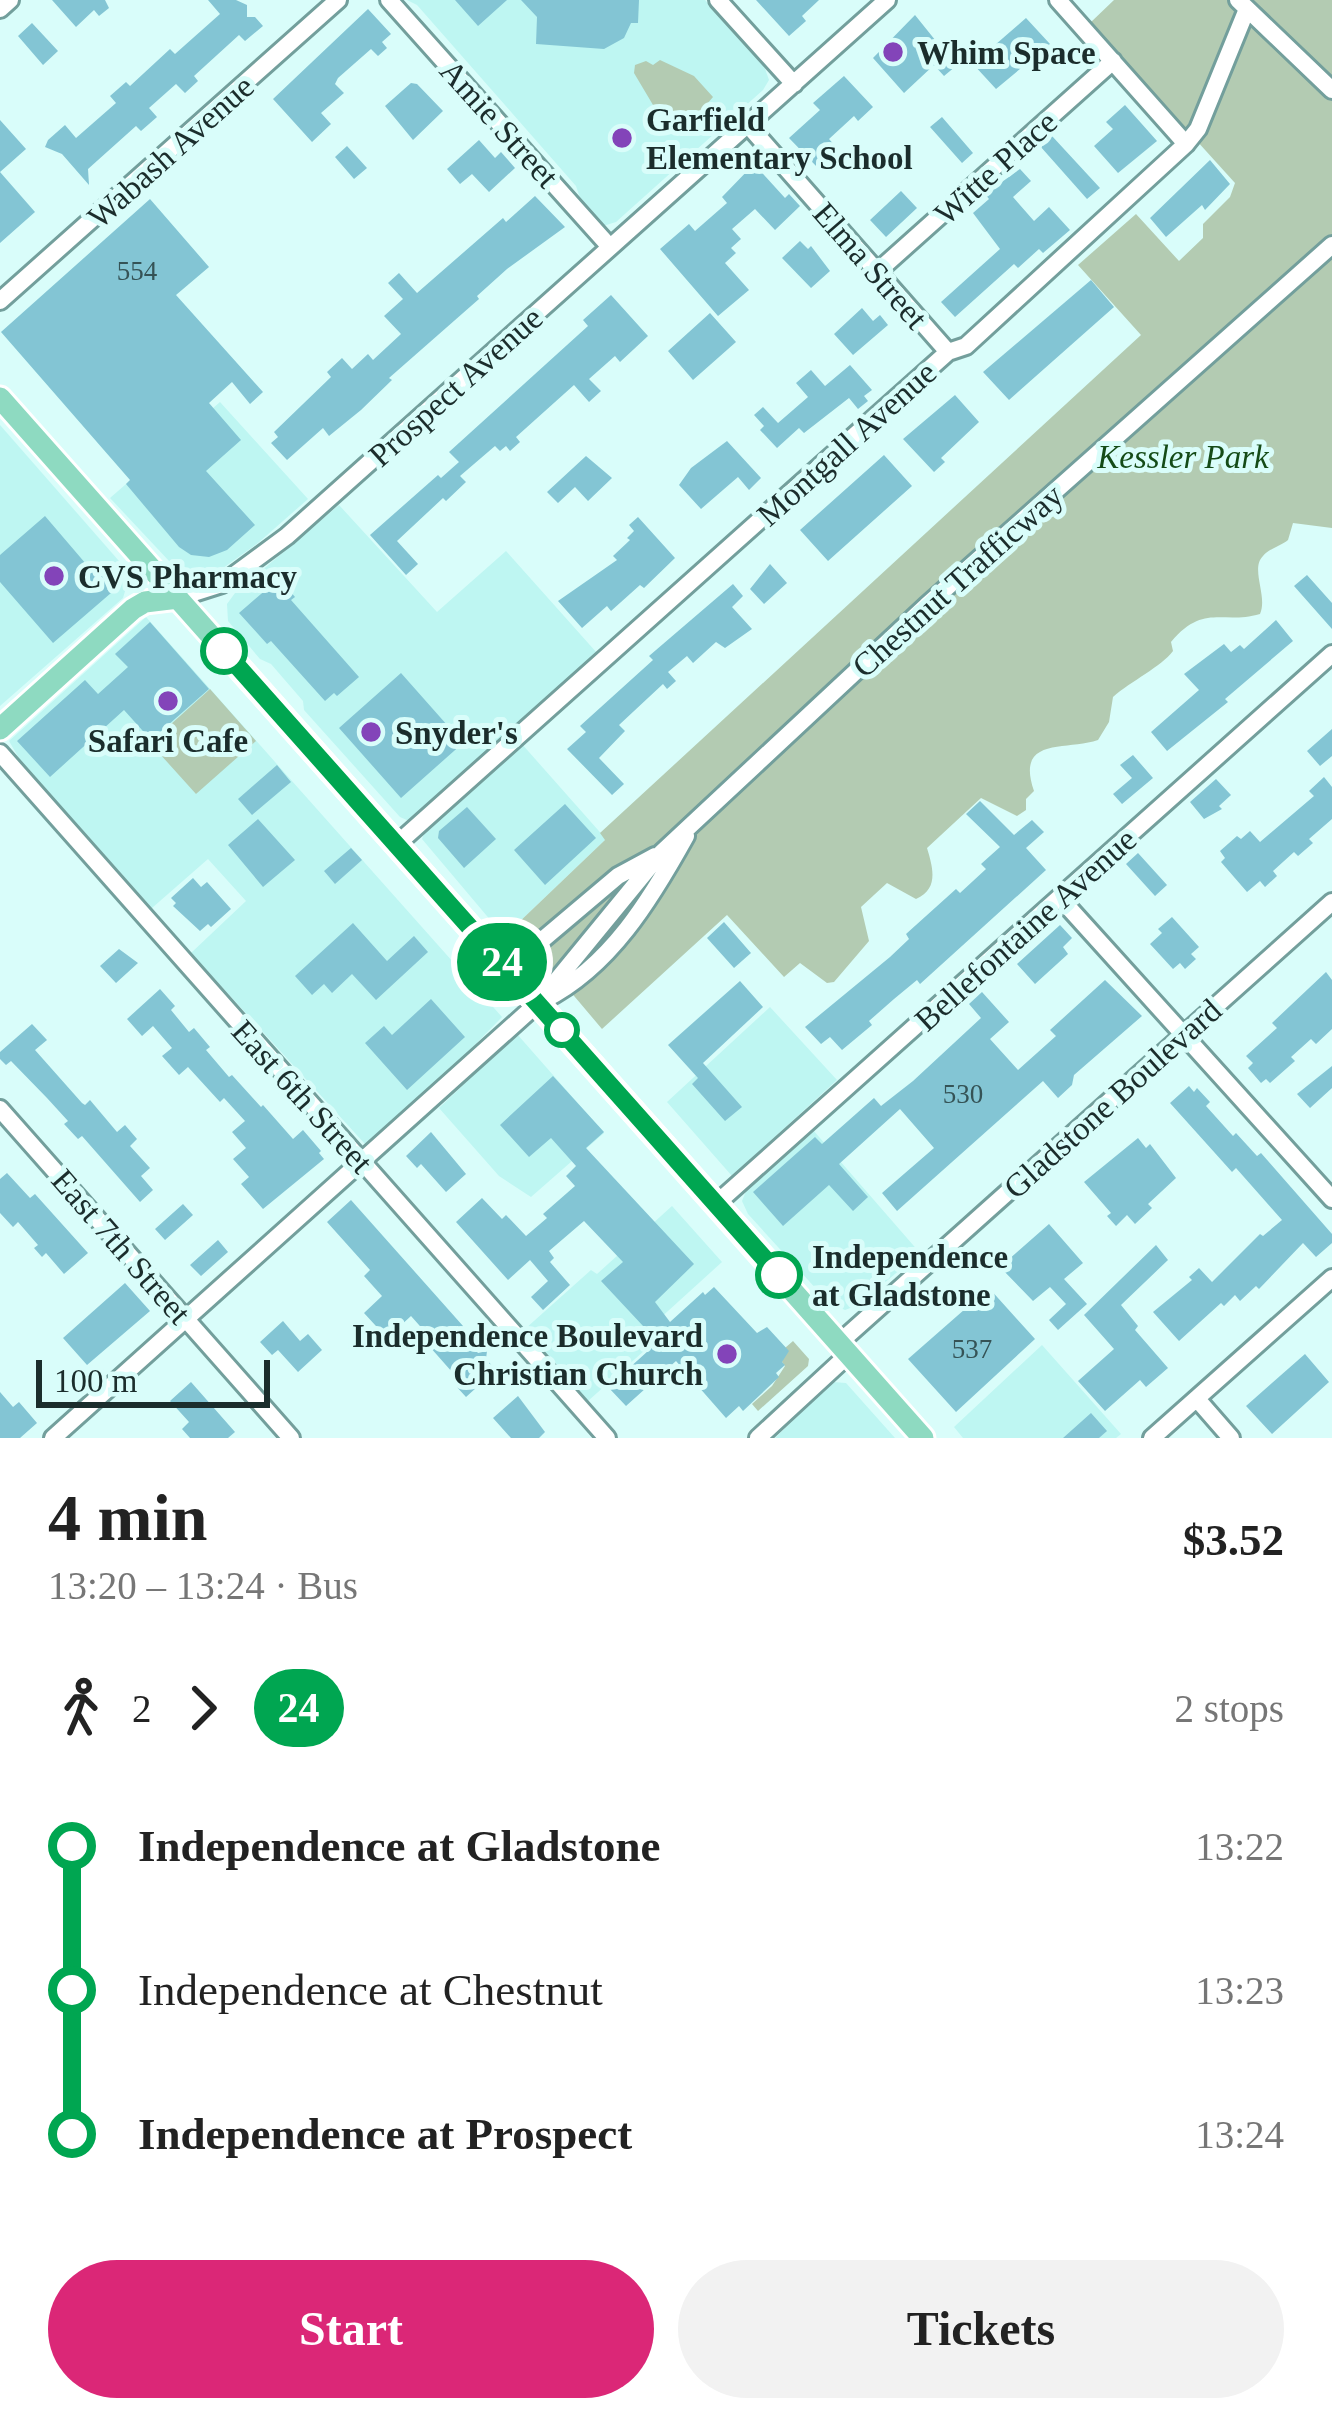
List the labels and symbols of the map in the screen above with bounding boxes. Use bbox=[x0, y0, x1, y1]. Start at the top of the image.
place label: Whim Space bbox=[917, 35, 1096, 71]
marker: Whim Space bbox=[880, 39, 906, 65]
street label: Amie Street bbox=[433, 53, 566, 195]
street label: Wabash Avenue bbox=[81, 68, 261, 235]
place label: Garfield Elementary School bbox=[646, 102, 913, 176]
street label: Witte Place bbox=[927, 104, 1064, 232]
marker: Garfield Elementary School bbox=[609, 125, 635, 151]
street label: Elma Street bbox=[806, 195, 935, 336]
house number: 554 bbox=[117, 256, 158, 286]
street label: Prospect Avenue bbox=[362, 300, 550, 474]
street label: Montgall Avenue bbox=[750, 354, 943, 533]
park label: Kessler Park bbox=[1096, 439, 1270, 475]
street label: Chestnut Trafficway bbox=[845, 477, 1070, 684]
place label: CVS Pharmacy bbox=[78, 559, 298, 595]
marker: CVS Pharmacy bbox=[41, 563, 67, 589]
unlabelled marker bbox=[202, 629, 246, 673]
marker: Safari Cafe bbox=[155, 688, 181, 714]
place label: Snyder's bbox=[395, 715, 518, 751]
marker: Snyder's bbox=[358, 719, 384, 745]
place label: Safari Cafe bbox=[88, 723, 248, 759]
street label: Bellefontaine Avenue bbox=[908, 821, 1143, 1038]
line badge: 24 bbox=[448, 923, 556, 1001]
street label: Gladstone Boulevard bbox=[997, 992, 1229, 1206]
street label: East 6th Street bbox=[224, 1013, 380, 1180]
unlabelled marker bbox=[546, 1014, 578, 1046]
house number: 530 bbox=[943, 1079, 983, 1109]
street label: East 7th Street bbox=[45, 1162, 198, 1331]
place label: Independence at Gladstone bbox=[812, 1239, 1008, 1313]
marker: Independence at Gladstone bbox=[757, 1253, 801, 1297]
place label: Independence Boulevard Christian Church bbox=[352, 1318, 703, 1392]
house number: 537 bbox=[952, 1334, 992, 1364]
marker: Independence Boulevard Christian Church bbox=[714, 1341, 740, 1367]
scale bar bbox=[36, 1354, 270, 1407]

